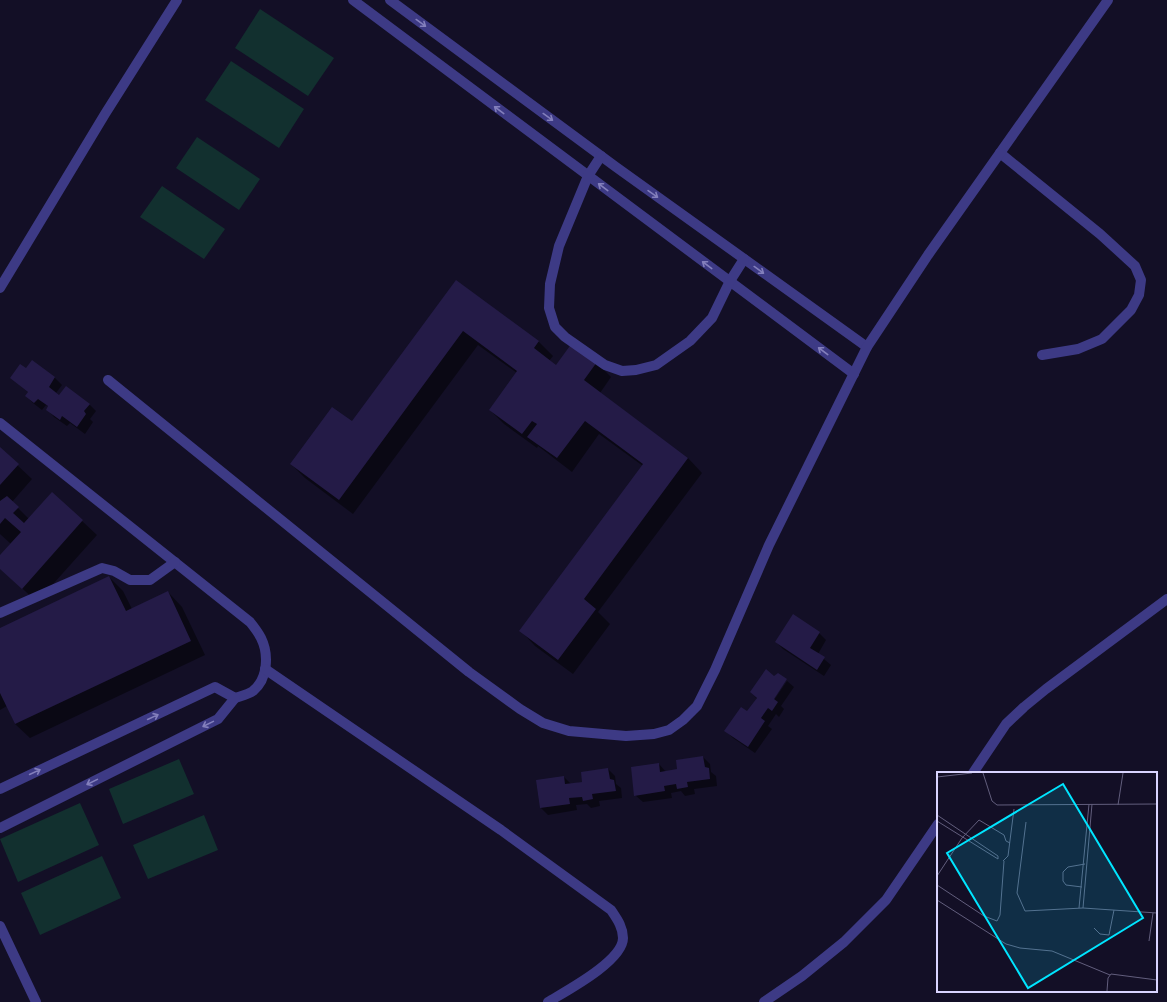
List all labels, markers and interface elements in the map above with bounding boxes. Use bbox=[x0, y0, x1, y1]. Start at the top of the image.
one-way arrow bbox=[416, 19, 427, 27]
one-way arrow bbox=[493, 105, 504, 114]
one-way arrow bbox=[543, 113, 554, 121]
one-way arrow bbox=[598, 183, 609, 192]
one-way arrow bbox=[647, 190, 658, 198]
one-way arrow bbox=[702, 261, 713, 269]
one-way arrow bbox=[753, 265, 764, 274]
one-way arrow bbox=[818, 346, 829, 355]
one-way arrow bbox=[147, 713, 159, 720]
one-way arrow bbox=[203, 721, 215, 728]
one-way arrow bbox=[29, 768, 41, 775]
inset map bbox=[937, 772, 1157, 992]
one-way arrow bbox=[86, 779, 98, 786]

